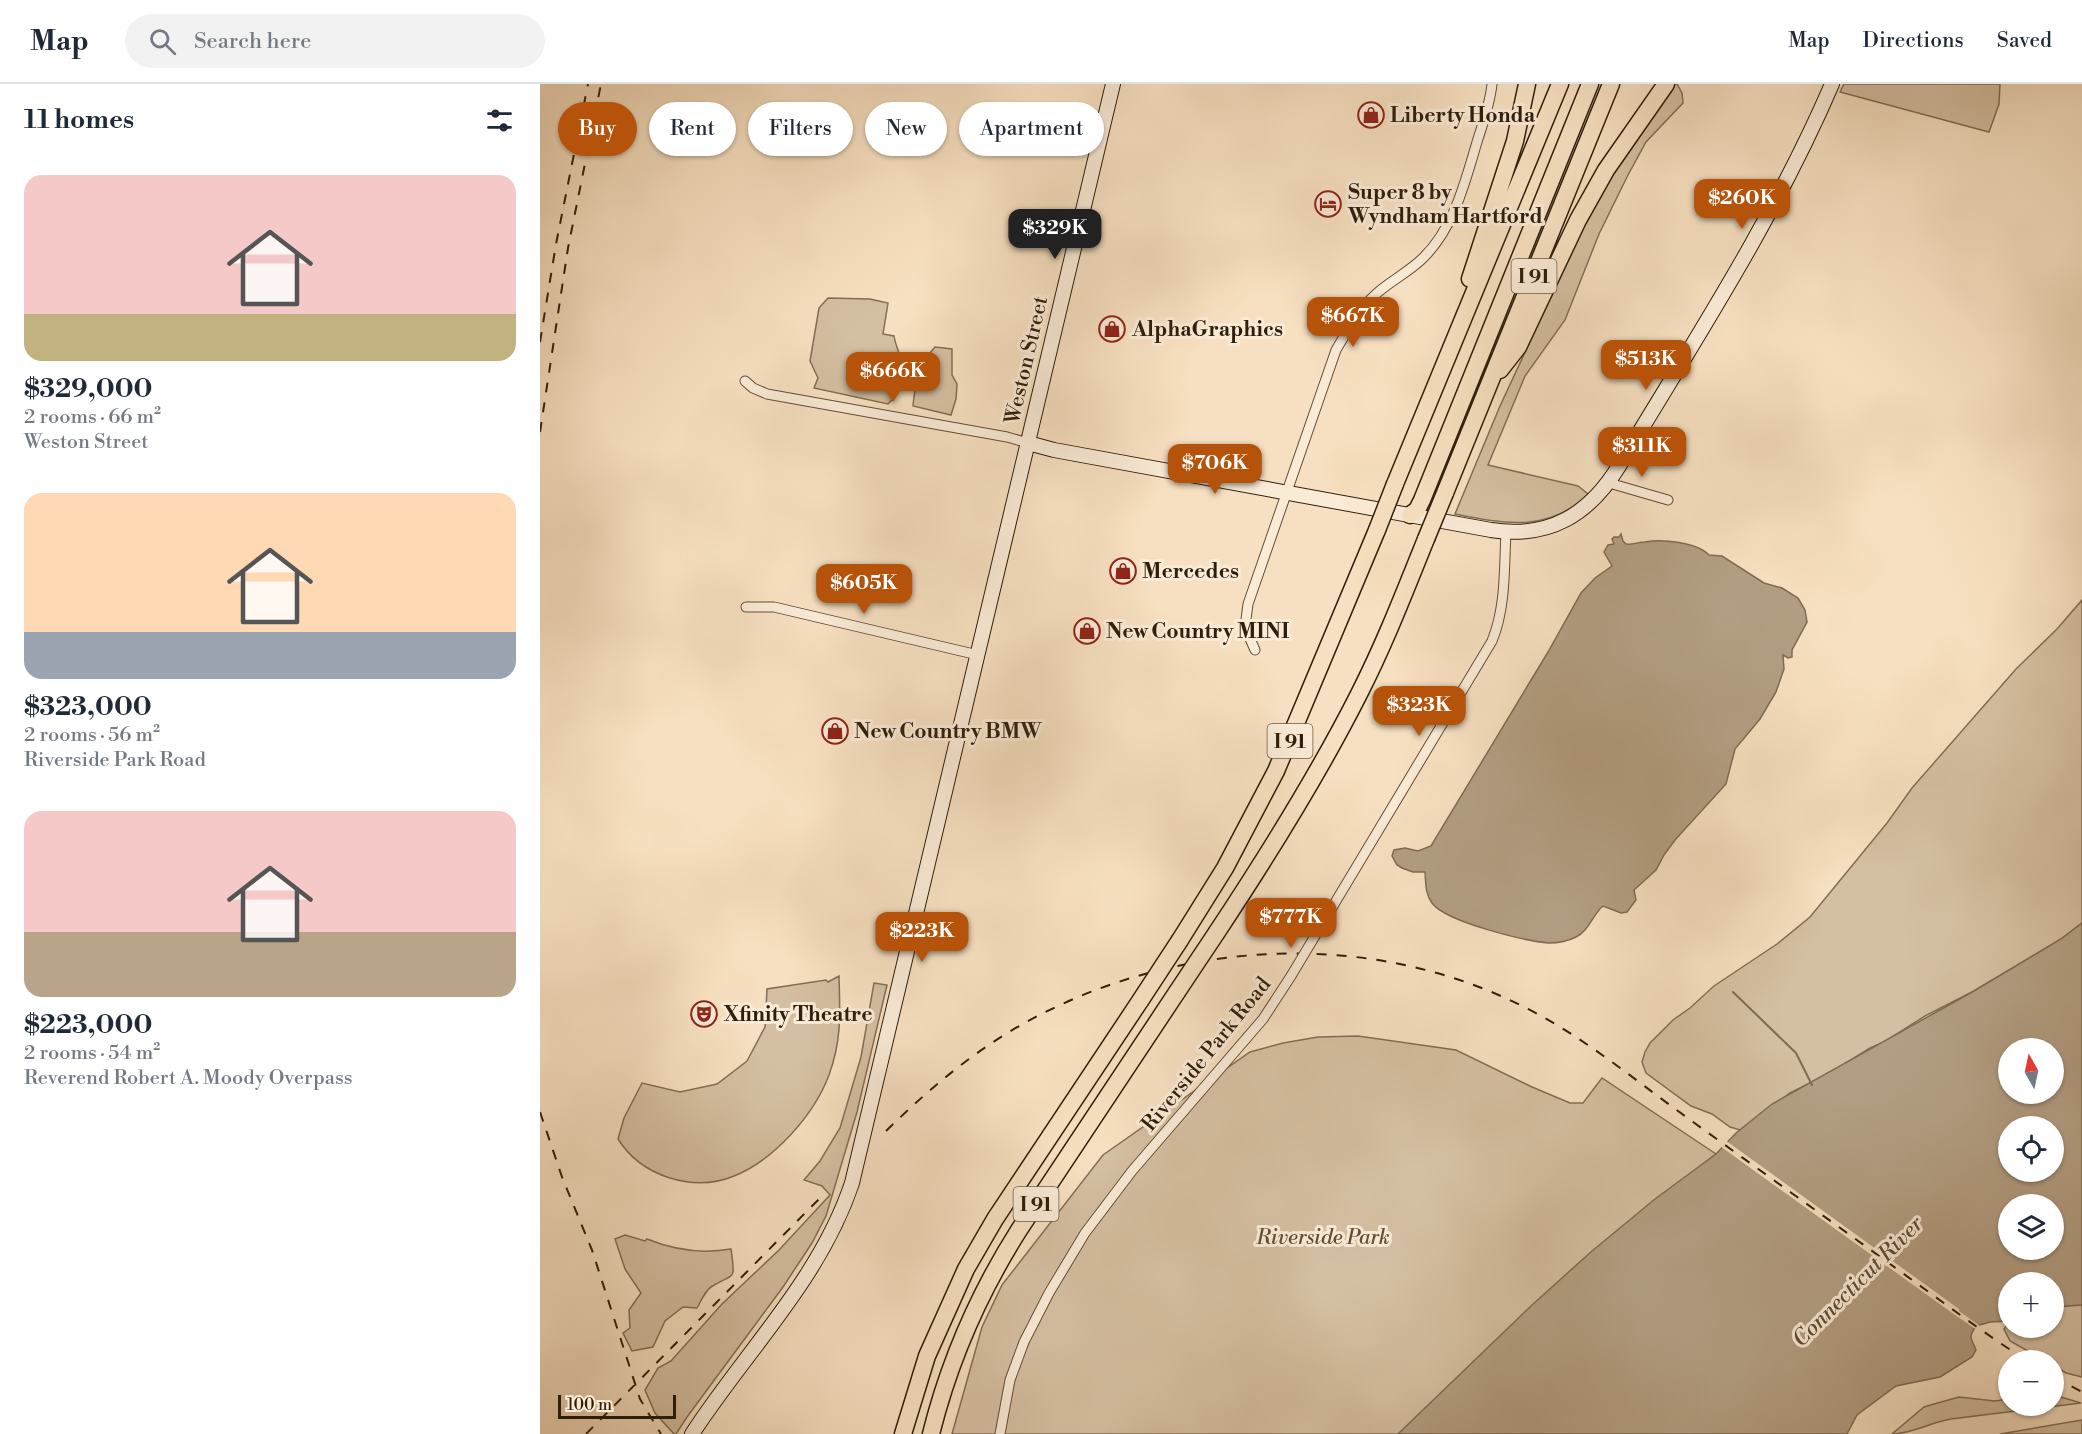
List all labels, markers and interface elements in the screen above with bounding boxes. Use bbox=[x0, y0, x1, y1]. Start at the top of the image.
search box bbox=[125, 14, 545, 68]
text: Map bbox=[30, 24, 89, 59]
icon: search bbox=[146, 25, 179, 58]
text: Search here bbox=[194, 28, 311, 55]
text: Map bbox=[1788, 28, 1830, 54]
text: Directions bbox=[1863, 28, 1964, 54]
text: Saved bbox=[1997, 28, 2052, 54]
shop icon: Liberty Honda bbox=[1356, 100, 1386, 130]
chip: Buy bbox=[558, 102, 637, 156]
chip: Rent bbox=[649, 102, 736, 156]
chip: Filters bbox=[748, 102, 853, 156]
chip: New bbox=[865, 102, 947, 156]
chip: Apartment bbox=[959, 102, 1104, 156]
place label: Liberty Honda bbox=[1390, 103, 1536, 129]
text: 11 homes bbox=[24, 104, 134, 136]
icon: filters bbox=[483, 104, 516, 137]
pin: $260K bbox=[1700, 179, 1784, 230]
place label: Super 8 by Wyndham Hartford bbox=[1347, 180, 1543, 230]
text: $260K bbox=[1708, 186, 1776, 211]
hotel icon: Super 8 by Wyndham Hartford bbox=[1313, 189, 1343, 219]
pin: $329K bbox=[1013, 209, 1097, 260]
icon: home bbox=[216, 214, 324, 322]
text: $329K bbox=[1022, 216, 1088, 241]
road number: I 91 bbox=[1512, 259, 1556, 293]
street label: Weston Street bbox=[999, 293, 1054, 428]
pin: $667K bbox=[1311, 297, 1395, 348]
text: $667K bbox=[1321, 304, 1385, 329]
shop icon: AlphaGraphics bbox=[1097, 314, 1127, 344]
place label: AlphaGraphics bbox=[1131, 317, 1283, 343]
pin: $513K bbox=[1604, 340, 1688, 391]
text: $513K bbox=[1615, 347, 1677, 372]
pin: $666K bbox=[851, 352, 935, 403]
text: $666K bbox=[860, 359, 926, 384]
text: $329,000 bbox=[24, 373, 152, 405]
text: 2 rooms · 66 m² bbox=[24, 405, 161, 430]
pin: $311K bbox=[1600, 427, 1684, 478]
text: Weston Street bbox=[24, 430, 148, 455]
text: $311K bbox=[1612, 434, 1672, 459]
pin: $706K bbox=[1173, 444, 1257, 495]
text: $706K bbox=[1182, 451, 1248, 476]
icon: home bbox=[216, 532, 324, 640]
shop icon: Mercedes bbox=[1108, 556, 1138, 586]
place label: Mercedes bbox=[1142, 559, 1239, 585]
pin: $605K bbox=[822, 564, 906, 615]
text: $605K bbox=[830, 571, 898, 596]
shop icon: New Country MINI bbox=[1072, 616, 1102, 646]
place label: New Country MINI bbox=[1106, 619, 1289, 645]
pin: $323K bbox=[1377, 686, 1461, 737]
text: $323,000 bbox=[24, 691, 152, 723]
text: $323K bbox=[1387, 693, 1451, 718]
shop icon: New Country BMW bbox=[820, 716, 850, 746]
place label: New Country BMW bbox=[854, 719, 1042, 745]
text: 2 rooms · 56 m² bbox=[24, 723, 160, 748]
road number: I 91 bbox=[1268, 724, 1312, 758]
text: Riverside Park Road bbox=[24, 748, 206, 773]
icon: home bbox=[216, 850, 324, 958]
pin: $777K bbox=[1249, 898, 1333, 949]
text: $777K bbox=[1259, 905, 1323, 930]
pin: $223K bbox=[880, 912, 964, 963]
text: $223K bbox=[889, 919, 955, 944]
street label: Riverside Park Road bbox=[1137, 972, 1277, 1137]
theatre icon: Xfinity Theatre bbox=[689, 999, 719, 1029]
place label: Xfinity Theatre bbox=[723, 1002, 873, 1028]
text: $223,000 bbox=[24, 1009, 152, 1041]
north arrow bbox=[1998, 1038, 2064, 1104]
map controls bbox=[1998, 1038, 2064, 1416]
text: 2 rooms · 54 m² bbox=[24, 1041, 160, 1066]
text: Reverend Robert A. Moody Overpass bbox=[24, 1066, 353, 1091]
button: locate bbox=[1998, 1116, 2064, 1182]
road number: I 91 bbox=[1014, 1187, 1058, 1221]
button: layers bbox=[1998, 1194, 2064, 1260]
water label: Connecticut River bbox=[1787, 1211, 1929, 1353]
park label: Riverside Park bbox=[1255, 1225, 1390, 1251]
button: + bbox=[1998, 1272, 2064, 1338]
button: − bbox=[1998, 1350, 2064, 1416]
scale bar bbox=[558, 1392, 676, 1420]
text: 100 m bbox=[567, 1395, 612, 1415]

